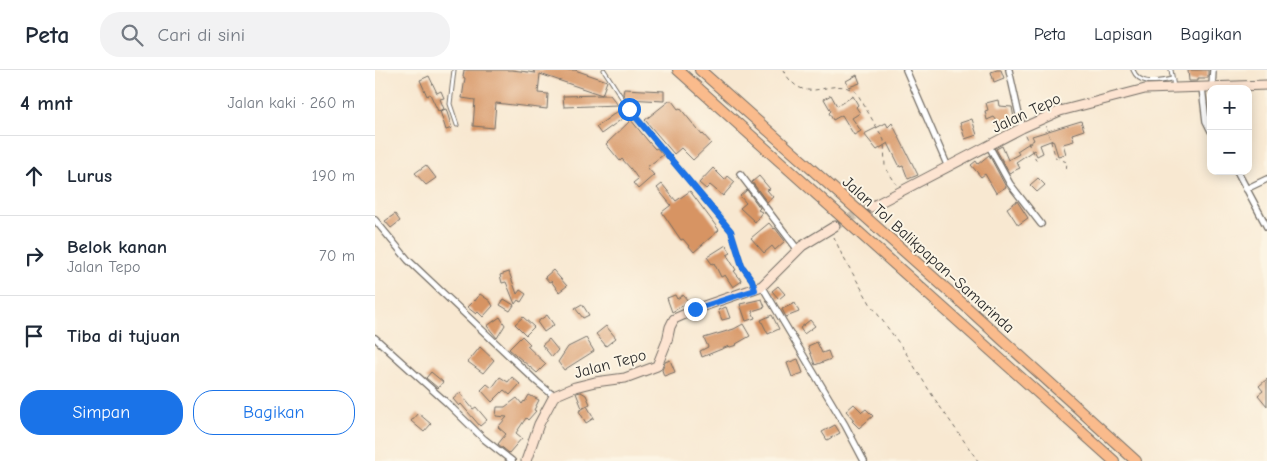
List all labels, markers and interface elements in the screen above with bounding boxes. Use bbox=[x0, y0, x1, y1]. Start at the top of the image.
search box bbox=[100, 12, 450, 57]
text: Peta bbox=[25, 21, 70, 49]
icon: search bbox=[118, 21, 146, 49]
text: Cari di sini bbox=[158, 24, 245, 46]
text: Peta bbox=[1034, 24, 1066, 45]
text: Lapisan bbox=[1094, 24, 1152, 45]
text: Bagikan bbox=[1180, 24, 1242, 45]
map controls bbox=[1207, 85, 1252, 175]
button: + bbox=[1207, 85, 1252, 130]
street label: Jalan Tepo bbox=[989, 89, 1064, 137]
text: 4 mnt bbox=[20, 91, 72, 115]
text: Jalan kaki · 260 m bbox=[228, 94, 355, 112]
route start bbox=[618, 98, 641, 121]
button: − bbox=[1207, 130, 1252, 175]
icon: ahead bbox=[20, 162, 48, 190]
text: Lurus bbox=[67, 165, 112, 187]
text: 190 m bbox=[312, 167, 355, 185]
street label: Jalan Tol Balikpapan–Samarinda bbox=[839, 173, 1018, 337]
text: Belok kanan bbox=[67, 236, 167, 258]
icon: right bbox=[20, 242, 48, 270]
text: 70 m bbox=[319, 247, 355, 265]
text: Jalan Tepo bbox=[67, 258, 141, 276]
route end bbox=[684, 298, 707, 321]
icon: arrive bbox=[20, 322, 48, 350]
text: Tiba di tujuan bbox=[67, 325, 180, 347]
street label: Jalan Tepo bbox=[572, 346, 648, 382]
button: Simpan bbox=[20, 390, 183, 435]
button: Bagikan bbox=[193, 390, 355, 435]

